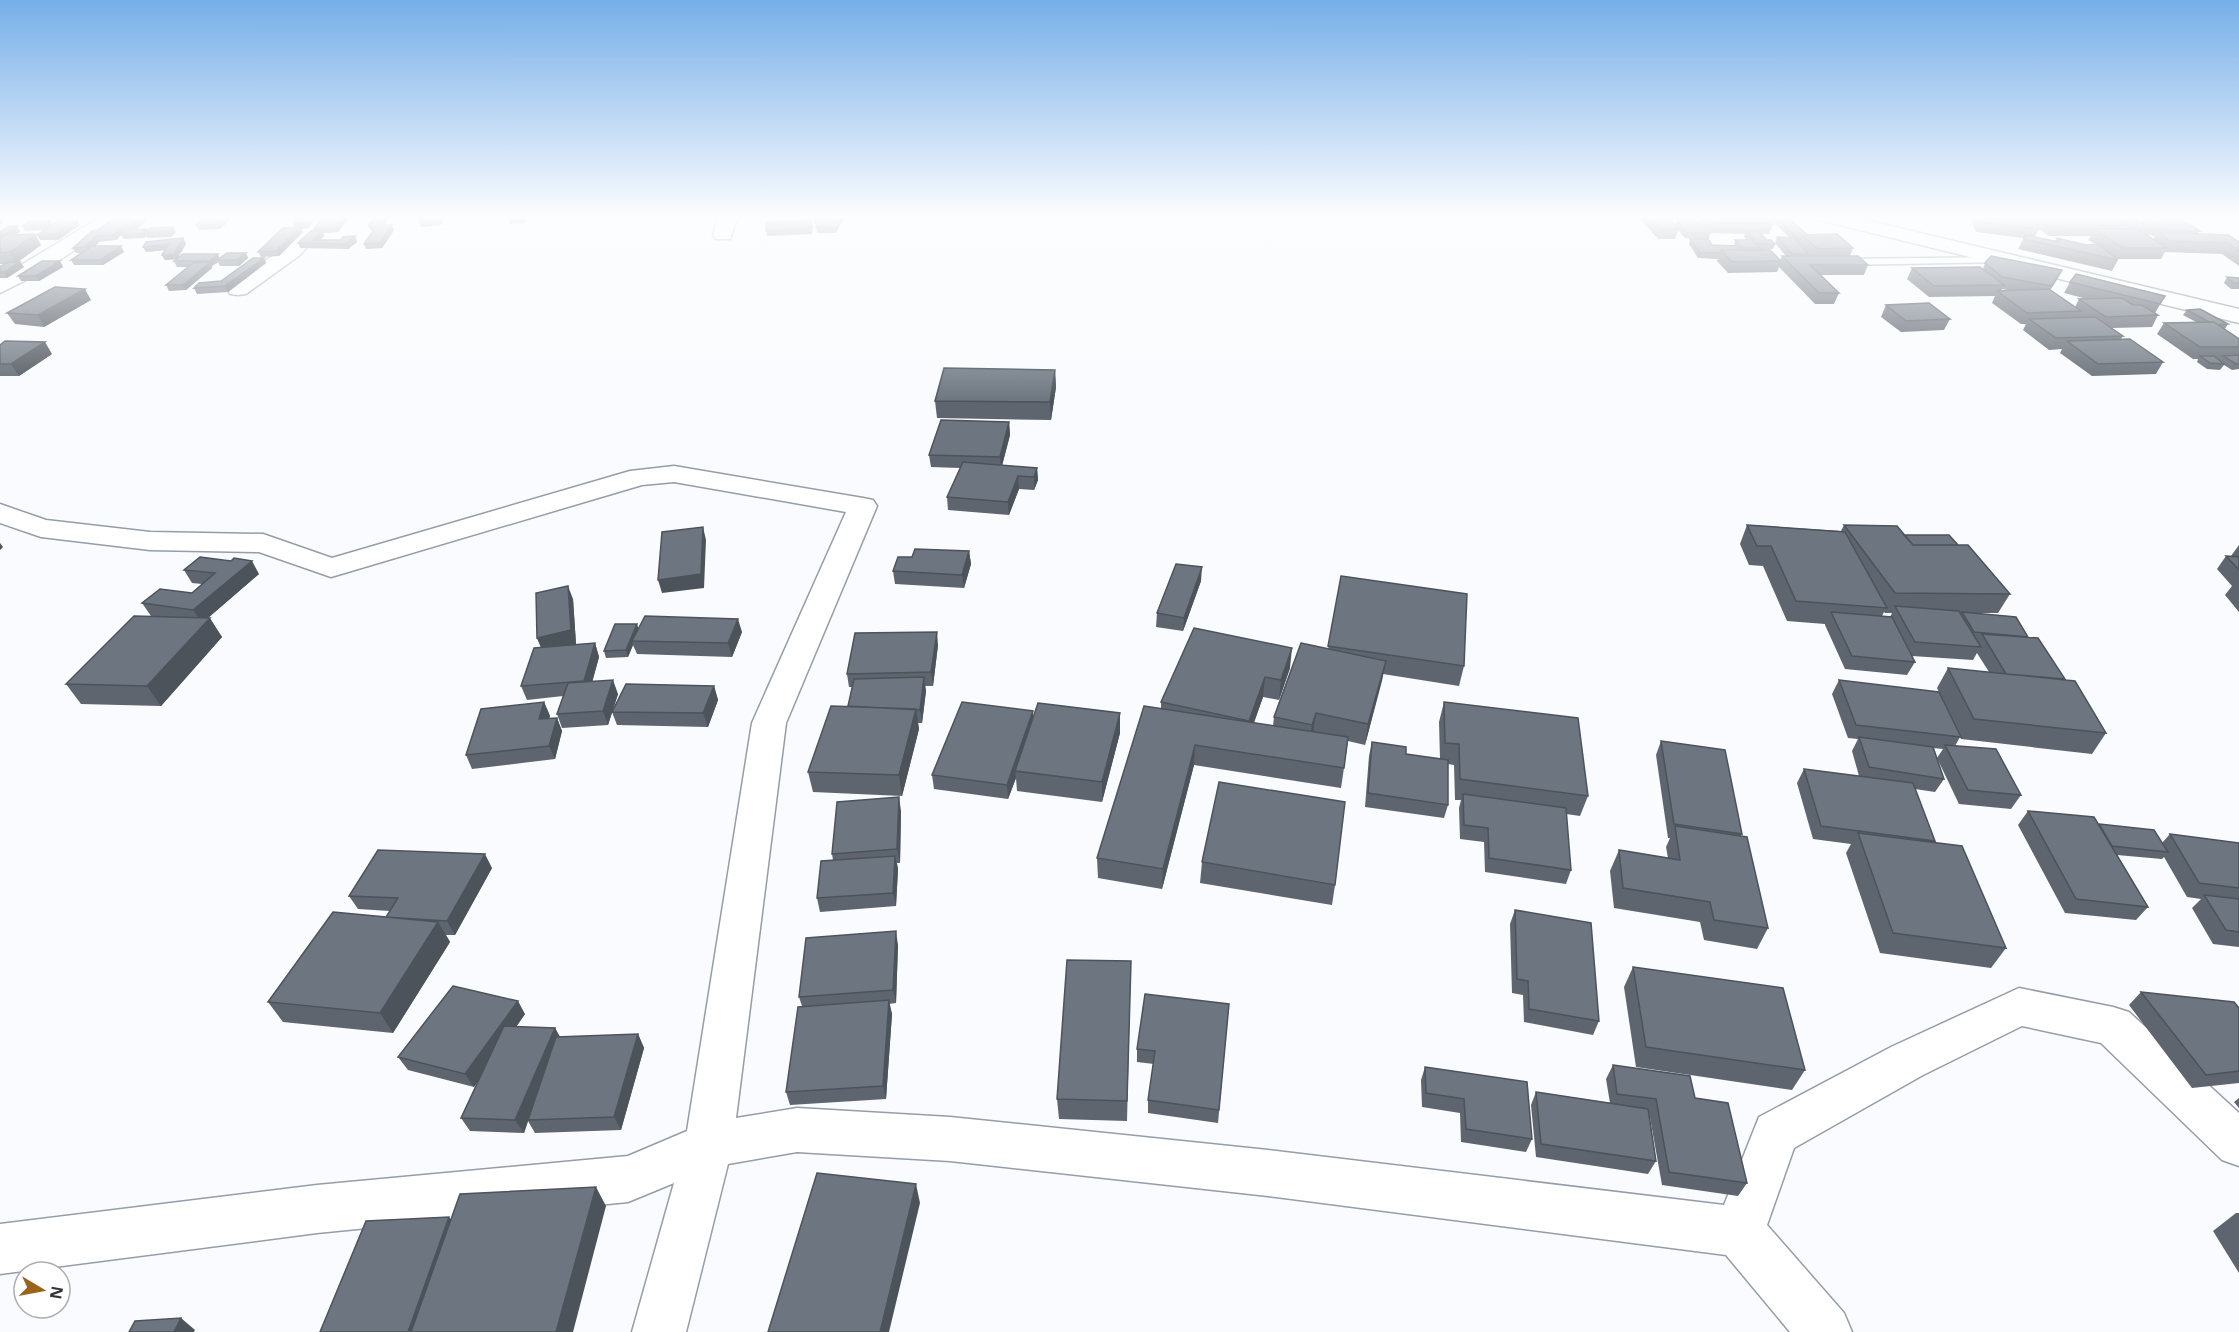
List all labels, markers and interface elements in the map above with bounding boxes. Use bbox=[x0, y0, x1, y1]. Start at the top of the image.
north arrow bbox=[12, 1260, 72, 1320]
text: N bbox=[45, 1284, 69, 1301]

